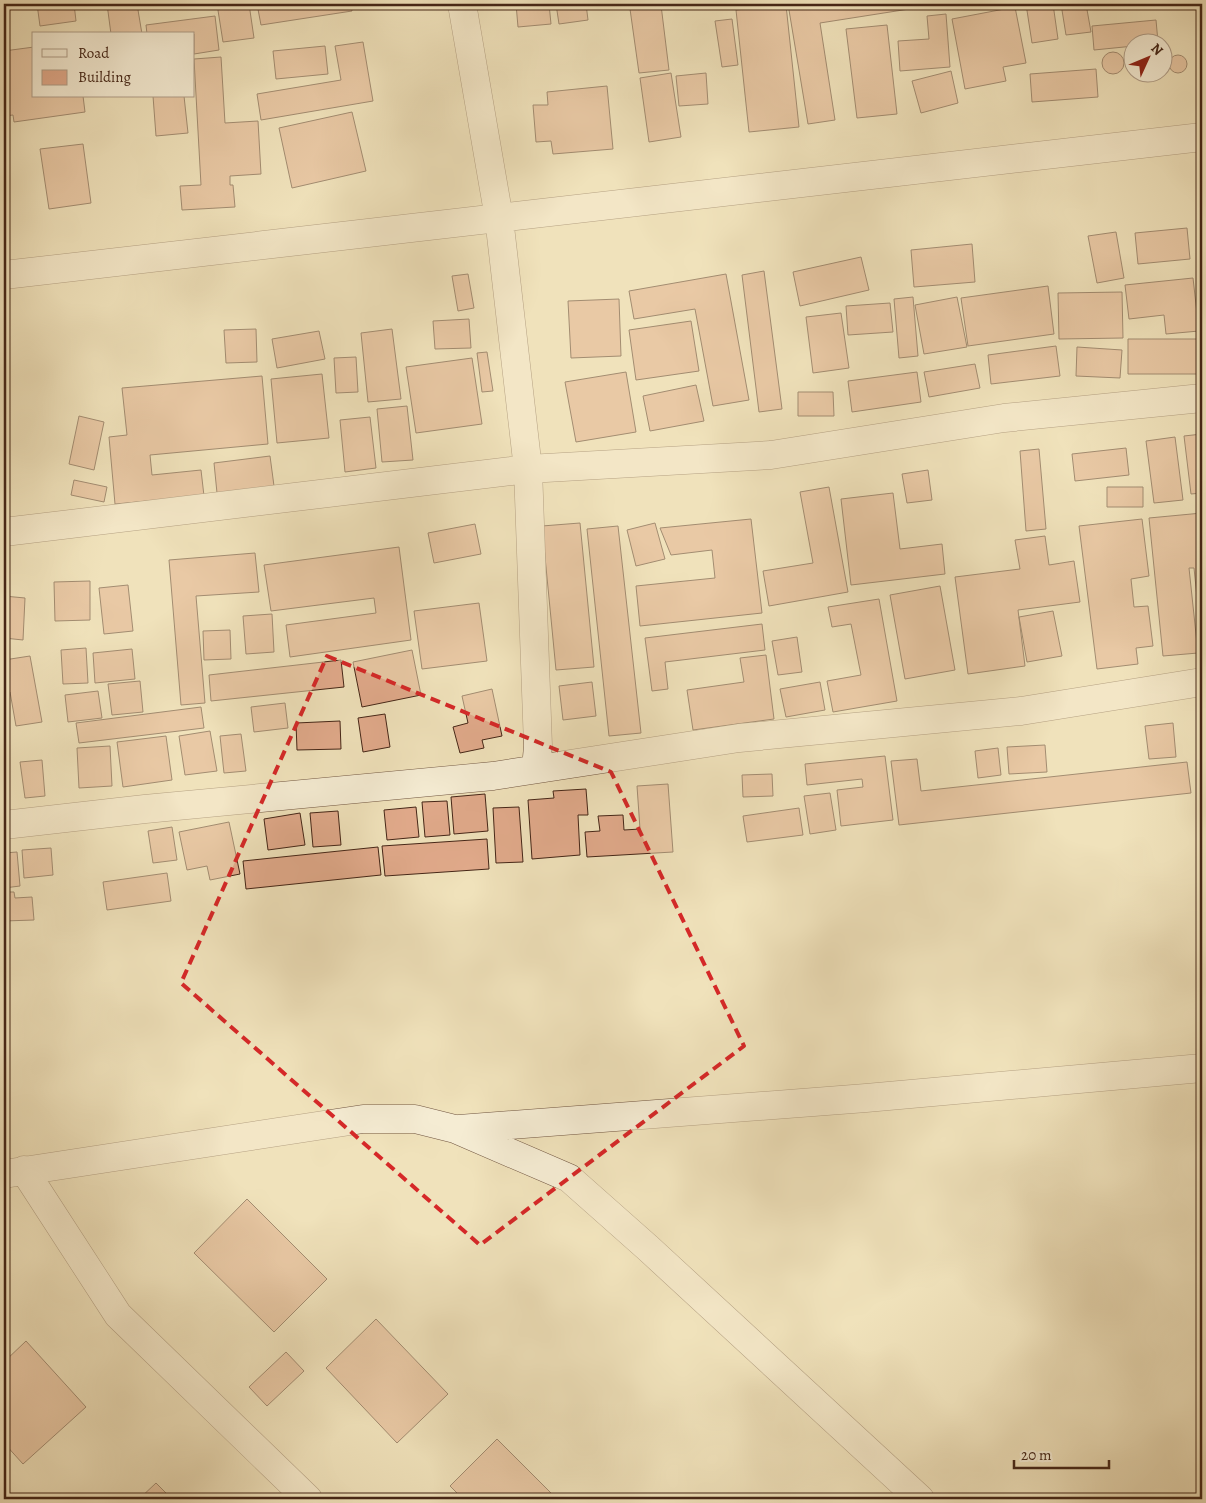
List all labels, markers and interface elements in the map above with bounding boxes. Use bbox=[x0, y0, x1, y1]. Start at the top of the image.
legend bbox=[32, 32, 195, 98]
north arrow bbox=[1124, 32, 1174, 82]
text: N bbox=[1147, 39, 1167, 60]
text: Road bbox=[78, 43, 110, 63]
text: Building bbox=[78, 67, 131, 87]
scale bar bbox=[1014, 1438, 1108, 1470]
text: 20 m bbox=[1021, 1445, 1052, 1465]

